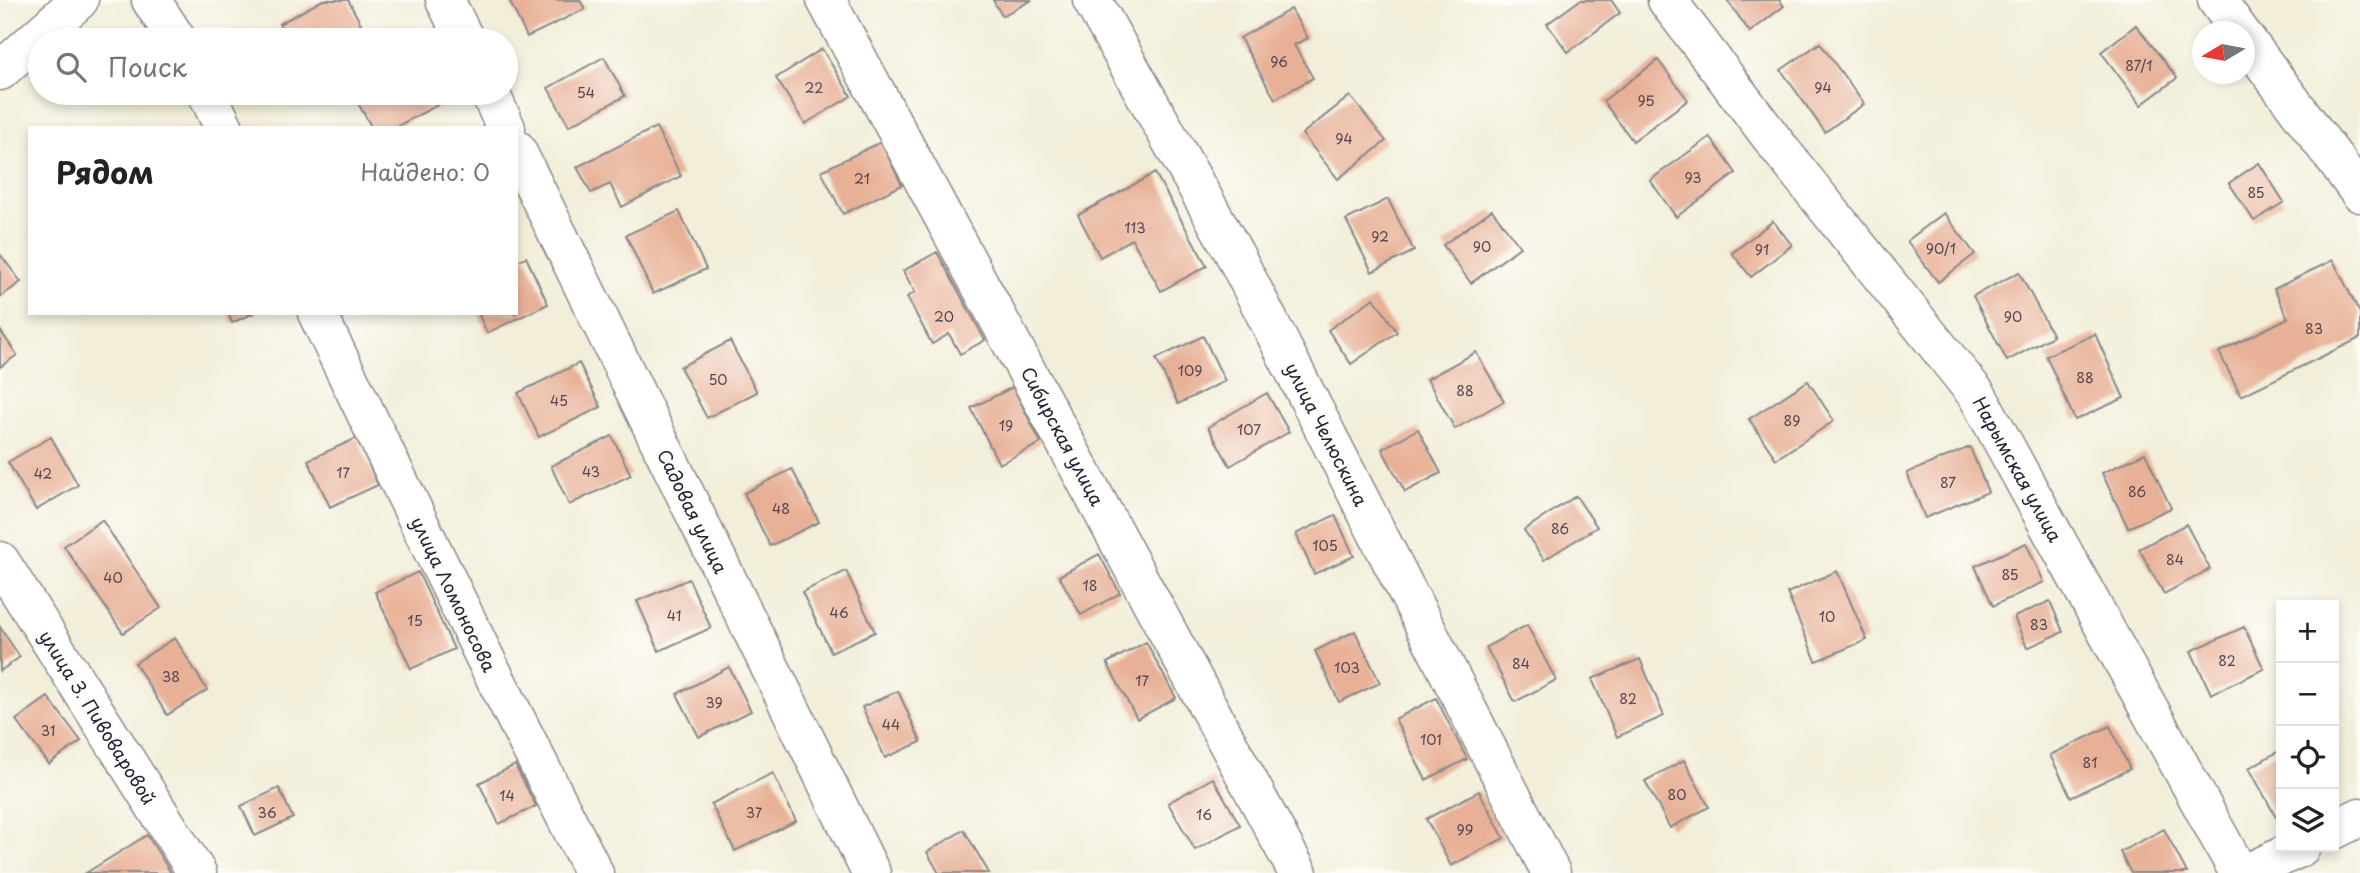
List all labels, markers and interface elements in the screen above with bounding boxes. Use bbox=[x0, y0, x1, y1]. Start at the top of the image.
north arrow bbox=[2192, 21, 2255, 84]
search box bbox=[28, 28, 518, 105]
text: Поиск bbox=[108, 47, 187, 86]
icon: search bbox=[52, 48, 90, 86]
house number: 96 bbox=[1270, 51, 1288, 72]
house number: 87/1 bbox=[2125, 55, 2153, 76]
house number: 22 bbox=[805, 77, 823, 98]
house number: 94 bbox=[1814, 77, 1832, 98]
house number: 54 bbox=[577, 82, 595, 103]
house number: 95 bbox=[1637, 90, 1655, 111]
house number: 94 bbox=[1335, 128, 1353, 149]
text: Рядом bbox=[56, 149, 154, 194]
text: Найдено: 0 bbox=[360, 154, 490, 189]
house number: 93 bbox=[1684, 167, 1702, 188]
house number: 21 bbox=[854, 168, 870, 189]
house number: 85 bbox=[2247, 182, 2265, 203]
house number: 113 bbox=[1124, 217, 1146, 238]
house number: 92 bbox=[1371, 226, 1389, 247]
house number: 90 bbox=[1473, 236, 1491, 257]
house number: 90/1 bbox=[1926, 238, 1956, 259]
house number: 91 bbox=[1755, 239, 1769, 260]
house number: 20 bbox=[934, 306, 954, 327]
house number: 90 bbox=[2004, 306, 2022, 327]
house number: 83 bbox=[2305, 318, 2323, 339]
street label: улица Челюскина bbox=[1279, 357, 1375, 511]
house number: 109 bbox=[1178, 360, 1202, 381]
street label: Сибирская улица bbox=[1015, 362, 1111, 511]
house number: 88 bbox=[2076, 367, 2094, 388]
house number: 50 bbox=[708, 369, 728, 390]
house number: 88 bbox=[1456, 380, 1474, 401]
house number: 45 bbox=[550, 390, 568, 411]
street label: Нарымская улица bbox=[1967, 391, 2070, 547]
house number: 89 bbox=[1784, 410, 1800, 431]
house number: 19 bbox=[999, 415, 1013, 436]
house number: 107 bbox=[1237, 419, 1261, 440]
street label: Садовая улица bbox=[651, 444, 735, 578]
house number: 43 bbox=[582, 461, 600, 482]
house number: 17 bbox=[336, 462, 350, 483]
house number: 42 bbox=[34, 463, 52, 484]
house number: 87 bbox=[1940, 472, 1956, 493]
house number: 86 bbox=[2128, 481, 2146, 502]
house number: 48 bbox=[772, 498, 790, 519]
street label: улица Ломоносова bbox=[405, 512, 504, 677]
house number: 86 bbox=[1551, 518, 1569, 539]
house number: 105 bbox=[1312, 535, 1338, 556]
house number: 84 bbox=[2166, 549, 2184, 570]
house number: 85 bbox=[2001, 564, 2019, 585]
house number: 40 bbox=[103, 567, 123, 588]
house number: 18 bbox=[1082, 575, 1098, 596]
map controls bbox=[2276, 600, 2339, 852]
button: + bbox=[2276, 600, 2339, 663]
house number: 46 bbox=[829, 602, 849, 623]
house number: 41 bbox=[667, 605, 681, 626]
house number: 10 bbox=[1819, 606, 1835, 627]
house number: 15 bbox=[407, 610, 423, 631]
house number: 83 bbox=[2030, 614, 2048, 635]
street label: улица З. Пивоваровой bbox=[33, 624, 163, 810]
house number: 82 bbox=[2218, 650, 2236, 671]
house number: 84 bbox=[1512, 653, 1530, 674]
house number: 103 bbox=[1334, 657, 1360, 678]
button: − bbox=[2276, 663, 2339, 726]
house number: 38 bbox=[162, 666, 180, 687]
house number: 17 bbox=[1135, 670, 1149, 691]
house number: 82 bbox=[1619, 688, 1637, 709]
house number: 39 bbox=[705, 692, 723, 713]
house number: 44 bbox=[882, 714, 900, 735]
house number: 31 bbox=[41, 720, 55, 741]
button: locate bbox=[2276, 726, 2339, 789]
house number: 101 bbox=[1420, 729, 1442, 750]
house number: 81 bbox=[2083, 752, 2097, 773]
house number: 80 bbox=[1668, 784, 1686, 805]
house number: 14 bbox=[499, 785, 515, 806]
button: layers bbox=[2276, 789, 2339, 852]
house number: 36 bbox=[257, 802, 277, 823]
house number: 37 bbox=[746, 802, 763, 823]
house number: 16 bbox=[1196, 804, 1212, 825]
house number: 99 bbox=[1456, 819, 1474, 840]

